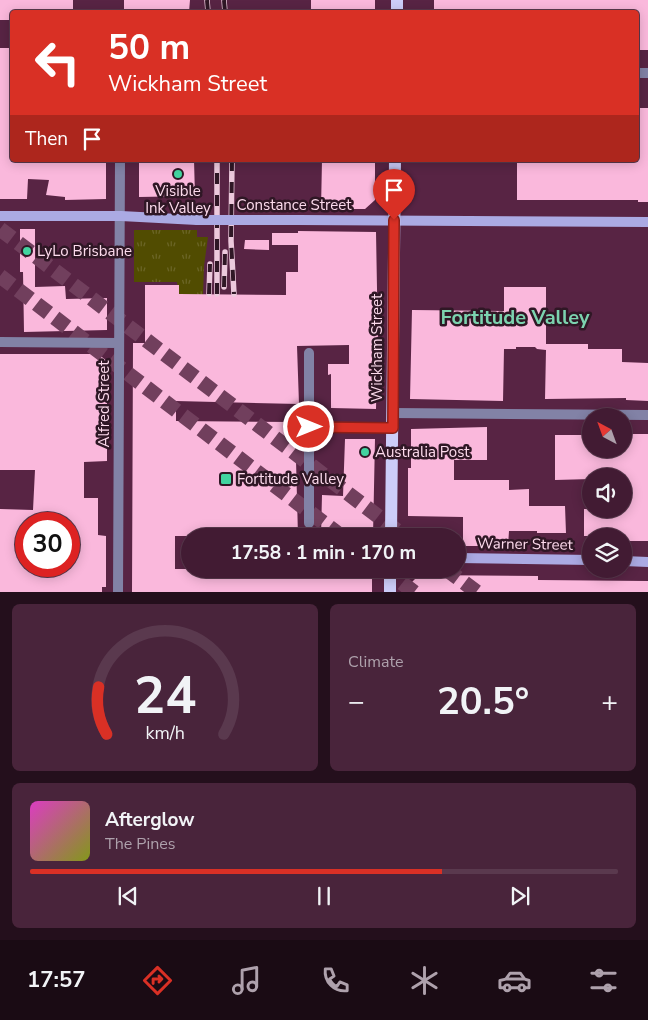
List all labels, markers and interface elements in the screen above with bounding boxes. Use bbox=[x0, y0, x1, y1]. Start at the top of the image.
text: 50 m bbox=[108, 24, 190, 71]
icon: left bbox=[25, 30, 90, 95]
text: Wickham Street bbox=[108, 69, 267, 99]
icon: arrive bbox=[78, 125, 106, 153]
text: Then bbox=[25, 126, 68, 152]
marker: Visible Ink Valley bbox=[172, 168, 184, 180]
pin bbox=[373, 169, 415, 220]
icon: arrive bbox=[380, 176, 408, 204]
place label: Visible Ink Valley bbox=[145, 181, 211, 218]
street label: Constance Street bbox=[237, 195, 352, 215]
place label: LyLo Brisbane bbox=[37, 241, 132, 261]
marker: LyLo Brisbane bbox=[21, 245, 33, 257]
street label: Wickham Street bbox=[367, 293, 387, 402]
district label: Fortitude Valley bbox=[441, 304, 590, 331]
street label: Alfred Street bbox=[94, 360, 114, 448]
position arrow bbox=[282, 400, 334, 452]
north arrow bbox=[582, 408, 632, 458]
map controls bbox=[582, 408, 632, 578]
place label: Australia Post bbox=[375, 442, 470, 462]
marker: Australia Post bbox=[359, 446, 371, 458]
button: sound bbox=[582, 468, 632, 518]
place label: Fortitude Valley bbox=[237, 469, 344, 489]
marker: Fortitude Valley bbox=[219, 472, 233, 486]
speed limit sign: 30 bbox=[15, 512, 80, 577]
button: layers bbox=[582, 528, 632, 578]
street label: Warner Street bbox=[477, 533, 574, 555]
text: 17:58 · 1 min · 170 m bbox=[231, 540, 416, 566]
text: Climate bbox=[348, 651, 403, 673]
text: 24 bbox=[134, 660, 196, 731]
text: 20.5° bbox=[437, 676, 529, 727]
text: − bbox=[348, 683, 365, 721]
text: + bbox=[601, 683, 618, 721]
text: km/h bbox=[145, 721, 185, 745]
text: Afterglow bbox=[105, 807, 195, 833]
text: The Pines bbox=[105, 833, 175, 855]
icon: previous bbox=[114, 882, 142, 910]
icon: pause bbox=[310, 882, 338, 910]
icon: next bbox=[506, 882, 534, 910]
icon: directions bbox=[140, 963, 175, 998]
icon: music bbox=[229, 963, 264, 998]
icon: phone bbox=[318, 963, 353, 998]
icon: climate bbox=[407, 963, 442, 998]
icon: car bbox=[497, 963, 532, 998]
icon: filters bbox=[586, 963, 621, 998]
text: 17:57 bbox=[27, 965, 85, 995]

